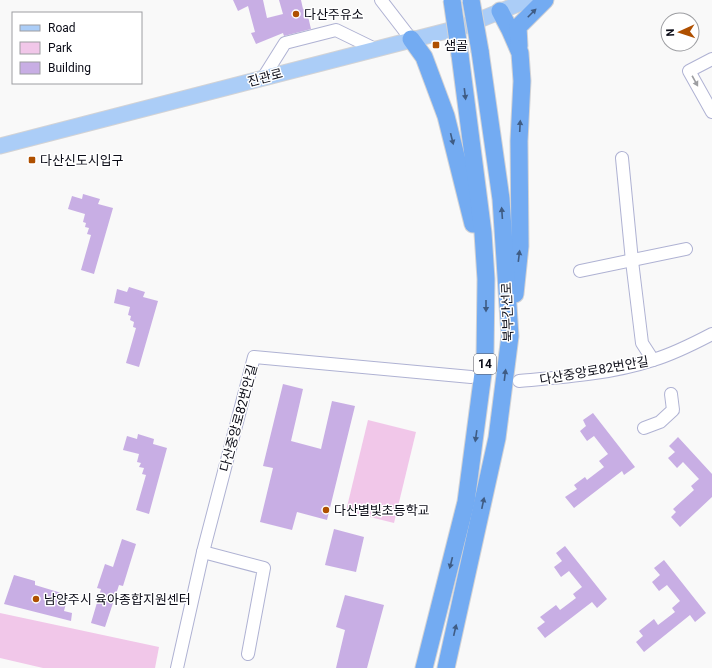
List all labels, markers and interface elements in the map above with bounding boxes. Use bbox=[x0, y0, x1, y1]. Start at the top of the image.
place label: 다산주유소 bbox=[304, 7, 364, 22]
one-way arrow bbox=[527, 8, 537, 17]
marker: 다산주유소 bbox=[291, 9, 301, 19]
legend bbox=[12, 12, 142, 84]
north arrow bbox=[660, 12, 700, 52]
text: Road bbox=[48, 21, 76, 35]
text: N bbox=[664, 28, 677, 37]
place label: 샘골 bbox=[444, 38, 468, 53]
marker: 샘골 bbox=[431, 40, 441, 50]
text: Park bbox=[48, 41, 73, 55]
text: Building bbox=[48, 61, 91, 75]
street label: 진관로 bbox=[246, 66, 284, 89]
one-way arrow bbox=[691, 75, 698, 86]
one-way arrow bbox=[462, 87, 468, 100]
one-way arrow bbox=[516, 120, 523, 132]
one-way arrow bbox=[449, 134, 455, 146]
place label: 다산신도시입구 bbox=[40, 153, 124, 168]
marker: 다산신도시입구 bbox=[27, 155, 37, 165]
one-way arrow bbox=[498, 207, 505, 219]
one-way arrow bbox=[516, 250, 522, 262]
street label: 북부간선로 bbox=[499, 282, 516, 342]
one-way arrow bbox=[483, 300, 489, 313]
road number: 14 bbox=[474, 354, 496, 374]
street label: 다산중앙로82번안길 bbox=[538, 354, 650, 387]
street label: 다산중앙로82번안길 bbox=[217, 363, 260, 473]
one-way arrow bbox=[502, 369, 508, 381]
one-way arrow bbox=[473, 430, 479, 442]
one-way arrow bbox=[480, 497, 486, 509]
place label: 다산별빛초등학교 bbox=[334, 503, 430, 518]
marker: 다산별빛초등학교 bbox=[321, 505, 331, 515]
one-way arrow bbox=[447, 557, 453, 569]
place label: 남양주시 육아종합지원센터 bbox=[44, 592, 191, 607]
marker: 남양주시 육아종합지원센터 bbox=[31, 594, 41, 604]
one-way arrow bbox=[452, 624, 458, 636]

